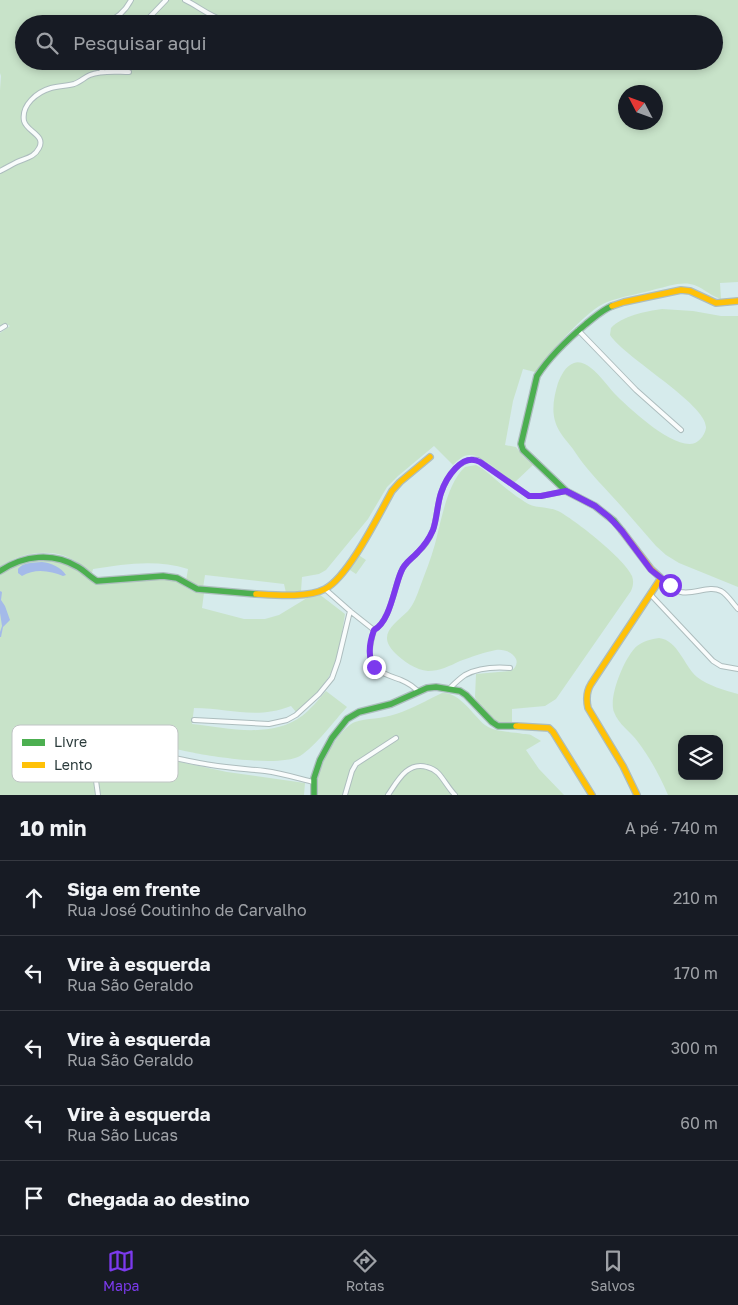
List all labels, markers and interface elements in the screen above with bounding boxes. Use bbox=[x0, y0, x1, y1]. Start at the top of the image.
search box bbox=[15, 15, 723, 70]
icon: search bbox=[33, 29, 61, 57]
text: Pesquisar aqui bbox=[73, 31, 207, 54]
north arrow bbox=[618, 85, 663, 130]
route start bbox=[659, 574, 682, 597]
route end bbox=[363, 656, 386, 679]
legend bbox=[12, 725, 178, 782]
text: Livre bbox=[54, 733, 87, 750]
map controls bbox=[678, 735, 723, 780]
button: layers bbox=[678, 735, 723, 780]
text: Lento bbox=[54, 756, 92, 773]
text: 10 min bbox=[20, 815, 87, 841]
text: A pé · 740 m bbox=[625, 818, 718, 838]
text: Siga em frente bbox=[67, 877, 201, 900]
icon: ahead bbox=[20, 884, 48, 912]
text: 210 m bbox=[673, 888, 718, 908]
text: Rua José Coutinho de Carvalho bbox=[67, 900, 307, 920]
text: Vire à esquerda bbox=[67, 952, 210, 975]
icon: left bbox=[20, 959, 48, 987]
text: 170 m bbox=[674, 963, 718, 983]
text: Rua São Geraldo bbox=[67, 975, 193, 995]
text: Vire à esquerda bbox=[67, 1027, 210, 1050]
icon: left bbox=[20, 1034, 48, 1062]
text: 300 m bbox=[671, 1038, 718, 1058]
text: Rua São Geraldo bbox=[67, 1050, 193, 1070]
text: Vire à esquerda bbox=[67, 1102, 210, 1125]
icon: left bbox=[20, 1109, 48, 1137]
text: 60 m bbox=[680, 1113, 718, 1133]
text: Rua São Lucas bbox=[67, 1125, 178, 1145]
icon: arrive bbox=[20, 1184, 48, 1212]
text: Chegada ao destino bbox=[67, 1187, 250, 1210]
tab: Mapa bbox=[103, 1247, 140, 1294]
tab: Rotas bbox=[346, 1247, 384, 1294]
tab: Salvos bbox=[590, 1247, 635, 1294]

